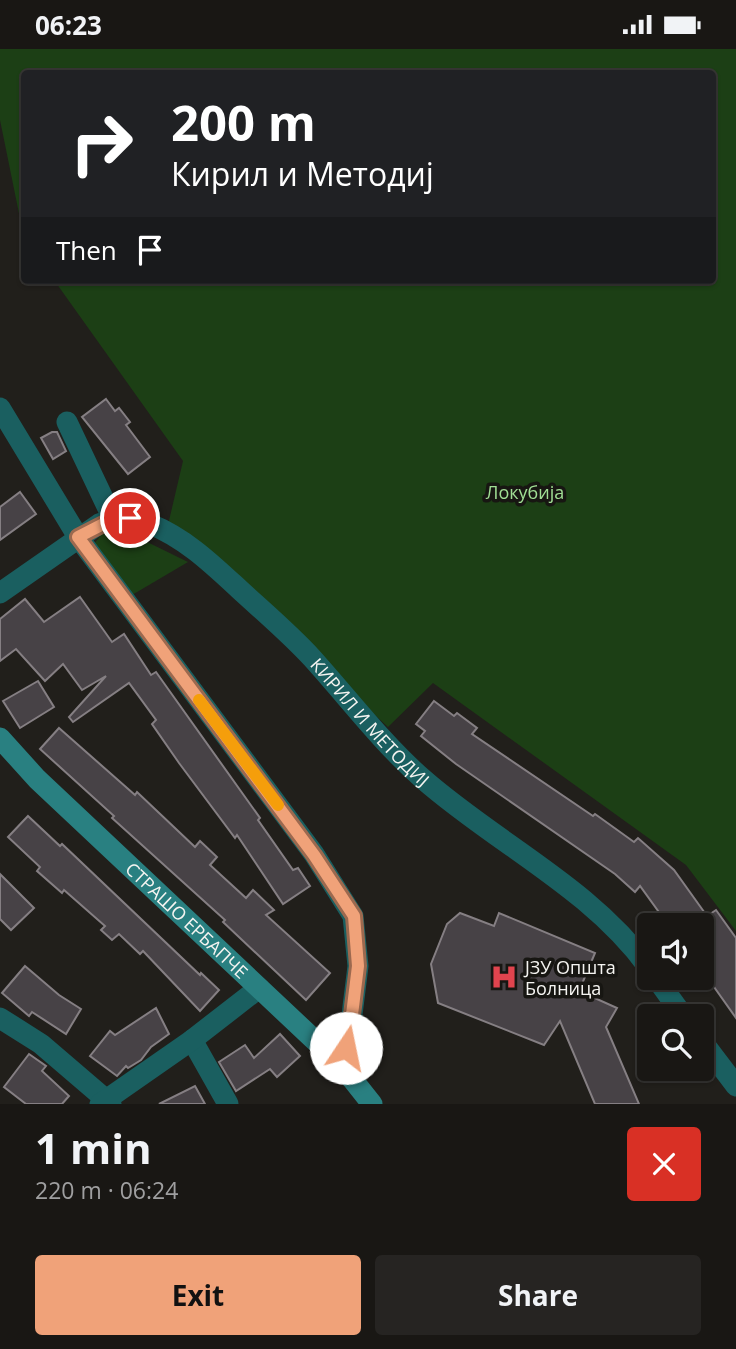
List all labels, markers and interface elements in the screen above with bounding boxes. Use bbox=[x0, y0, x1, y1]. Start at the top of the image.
text: 06:23 bbox=[35, 7, 102, 43]
text: 200 m bbox=[171, 89, 316, 155]
icon: right bbox=[56, 98, 147, 189]
text: Кирил и Методиј bbox=[171, 152, 434, 195]
icon: arrive bbox=[131, 231, 169, 269]
text: Then bbox=[56, 232, 117, 268]
park label: Локубија bbox=[486, 480, 564, 504]
pin bbox=[100, 488, 160, 548]
icon: arrive bbox=[111, 499, 149, 537]
street label: КИРИЛ И МЕТОДИЈ bbox=[305, 653, 435, 791]
street label: СТРАШО ЕРБАПЧЕ bbox=[121, 857, 253, 983]
map controls bbox=[637, 913, 714, 1081]
button: sound bbox=[637, 913, 714, 990]
place label: ЈЗУ Општа Болница bbox=[523, 955, 616, 1000]
hospital icon: ЈЗУ Општа Болница bbox=[489, 962, 519, 992]
button: search bbox=[637, 1004, 714, 1081]
position arrow bbox=[309, 1011, 383, 1085]
text: 1 min bbox=[35, 1119, 152, 1176]
button: close bbox=[627, 1127, 701, 1201]
text: 220 m · 06:24 bbox=[35, 1174, 178, 1206]
button: Exit bbox=[35, 1255, 361, 1335]
button: Share bbox=[375, 1255, 701, 1335]

